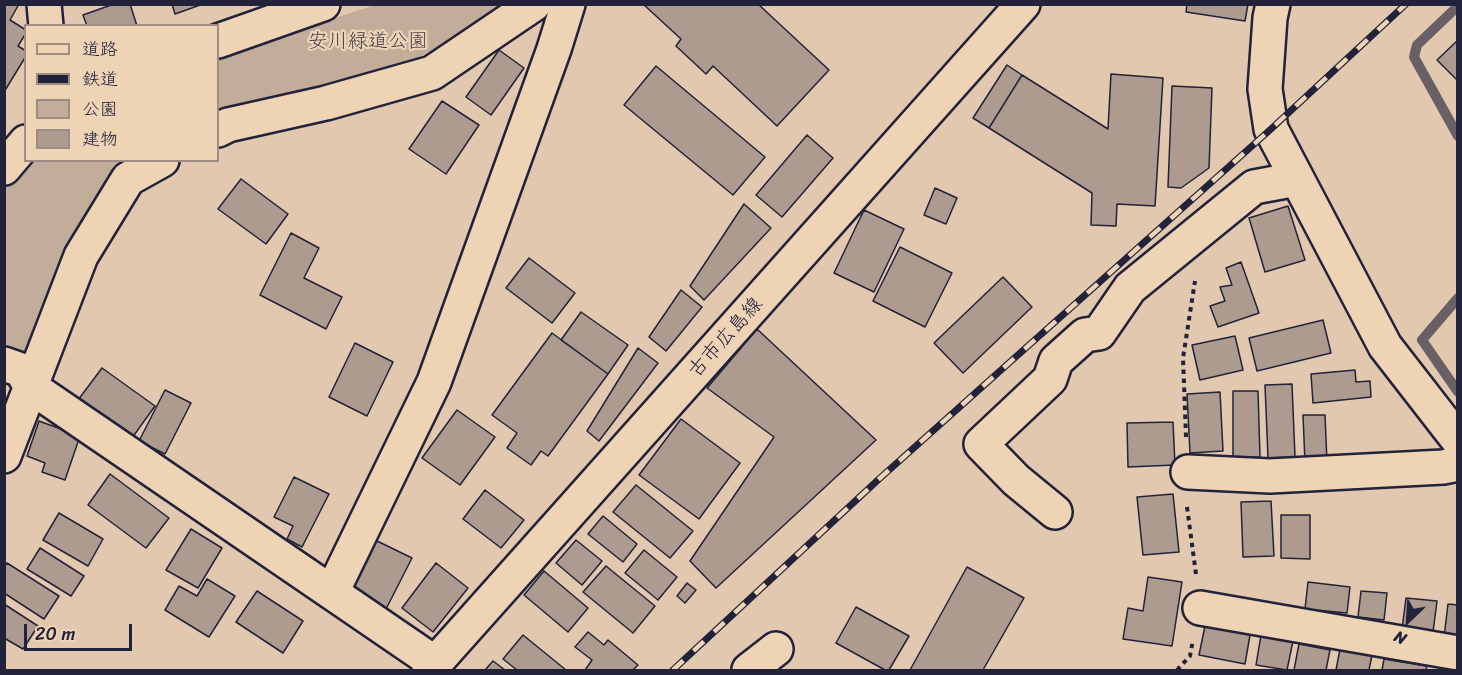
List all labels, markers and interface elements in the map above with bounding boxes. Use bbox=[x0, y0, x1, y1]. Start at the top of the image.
legend bbox=[24, 24, 219, 162]
park label: 安川緑道公園 bbox=[308, 30, 428, 54]
text: 道路 bbox=[82, 33, 118, 65]
text: 鉄道 bbox=[82, 63, 118, 95]
text: 公園 bbox=[82, 93, 118, 125]
text: 建物 bbox=[82, 123, 118, 155]
street label: 古市広島線 bbox=[684, 293, 768, 383]
north arrow bbox=[1378, 591, 1438, 651]
scale bar bbox=[27, 612, 135, 650]
text: 20 m bbox=[35, 618, 75, 650]
text: N bbox=[1389, 622, 1411, 653]

